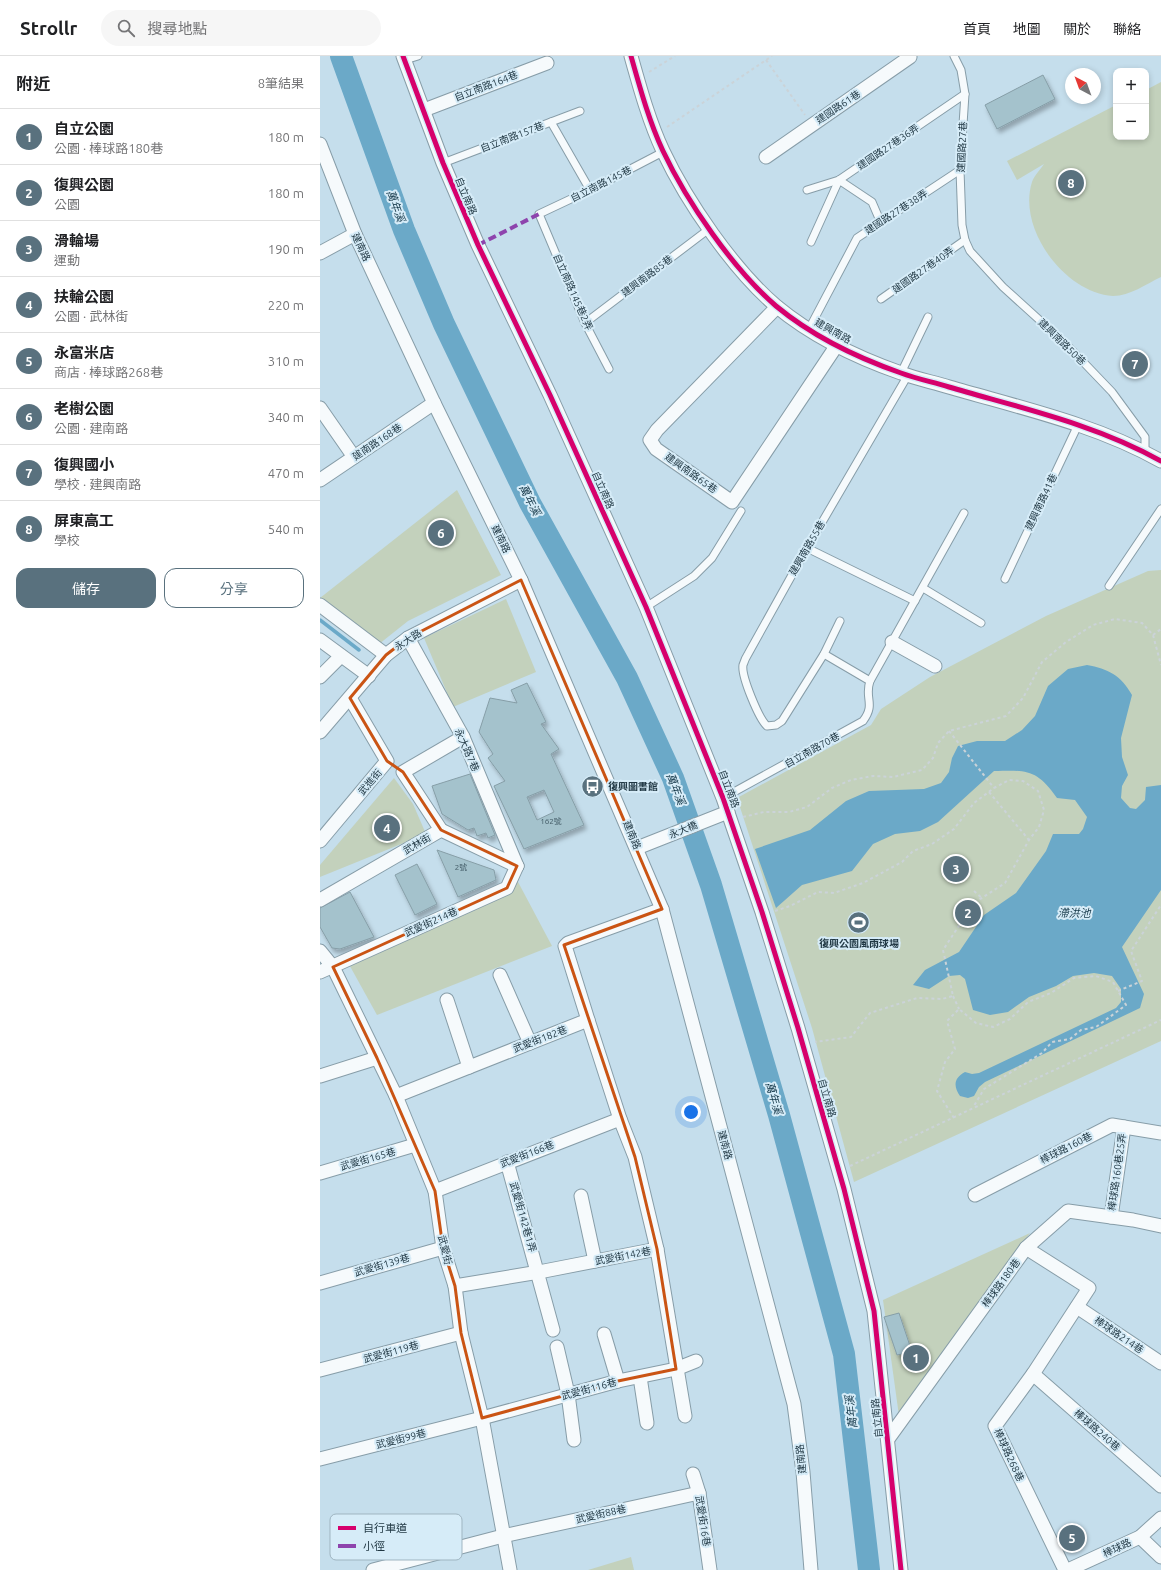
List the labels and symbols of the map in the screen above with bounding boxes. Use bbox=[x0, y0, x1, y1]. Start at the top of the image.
north arrow bbox=[1065, 68, 1101, 104]
street label: 自立南路164巷 bbox=[453, 69, 519, 103]
street label: 建國路61巷 bbox=[814, 88, 862, 126]
street label: 自立南路157巷 bbox=[479, 120, 545, 154]
street label: 建國路27巷 bbox=[955, 121, 969, 173]
street label: 建國路27巷36弄 bbox=[855, 122, 921, 172]
street label: 自立南路145巷 bbox=[569, 164, 633, 204]
pin: 8 bbox=[1058, 168, 1084, 198]
street label: 自立南路 bbox=[453, 175, 479, 217]
water label: 萬年溪 bbox=[385, 188, 408, 225]
street label: 建國路27巷38弄 bbox=[863, 188, 929, 236]
street label: 建南路 bbox=[350, 231, 372, 263]
street label: 建國路27巷40弄 bbox=[890, 245, 956, 295]
street label: 自立南路145巷2弄 bbox=[551, 252, 595, 332]
street label: 建興南路85巷 bbox=[619, 253, 675, 299]
street label: 建興南路 bbox=[813, 316, 853, 346]
street label: 建興南路50巷 bbox=[1036, 317, 1088, 367]
pin: 7 bbox=[1122, 349, 1148, 379]
street label: 建南路168巷 bbox=[350, 422, 404, 462]
street label: 建興南路65巷 bbox=[663, 451, 719, 495]
street label: 自立南路 bbox=[590, 469, 616, 511]
street label: 建興南路41巷 bbox=[1023, 472, 1059, 532]
water label: 萬年溪 bbox=[517, 483, 544, 519]
pin: 6 bbox=[428, 518, 454, 548]
street label: 建興南路55巷 bbox=[787, 519, 827, 577]
street label: 建南路 bbox=[489, 523, 513, 555]
street label: 永大路 bbox=[392, 627, 424, 653]
street label: 永大路7巷 bbox=[453, 727, 481, 773]
street label: 自立南路70巷 bbox=[783, 730, 841, 770]
street label: 武進街 bbox=[356, 767, 384, 797]
street label: 自立南路 bbox=[717, 768, 741, 810]
water label: 萬年溪 bbox=[664, 771, 688, 808]
bus stop icon: 復興圖書館 bbox=[579, 773, 605, 799]
place label: 復興圖書館 bbox=[608, 781, 658, 792]
pin: 4 bbox=[374, 813, 400, 843]
house number: 162號 bbox=[540, 817, 562, 826]
street label: 建南路 bbox=[621, 819, 643, 851]
street label: 永大橋 bbox=[667, 819, 699, 841]
street label: 武林街 bbox=[401, 832, 433, 856]
pin: 3 bbox=[943, 854, 969, 884]
house number: 2號 bbox=[455, 863, 467, 872]
pin: 2 bbox=[955, 898, 981, 928]
street label: 武愛街214巷 bbox=[403, 905, 459, 939]
water label: 滯洪池 bbox=[1058, 907, 1091, 919]
sports icon: 復興公園風雨球場 bbox=[846, 910, 872, 936]
place label: 復興公園風雨球場 bbox=[819, 938, 899, 949]
street label: 武愛街182巷 bbox=[511, 1024, 569, 1054]
street label: 自立南路 bbox=[816, 1077, 838, 1119]
water label: 萬年溪 bbox=[764, 1080, 785, 1117]
your location bbox=[681, 1102, 701, 1122]
street label: 建南路 bbox=[716, 1129, 734, 1161]
street label: 棒球路160巷 bbox=[1038, 1130, 1094, 1166]
street label: 棒球路160巷25弄 bbox=[1106, 1133, 1128, 1211]
street label: 武愛街166巷 bbox=[498, 1139, 556, 1169]
street label: 武愛街165巷 bbox=[339, 1146, 397, 1172]
street label: 武愛街142巷1弄 bbox=[508, 1181, 538, 1253]
street label: 武愛街 bbox=[436, 1234, 454, 1266]
street label: 武愛街142巷 bbox=[594, 1245, 652, 1267]
street label: 武愛街139巷 bbox=[353, 1252, 411, 1278]
street label: 棒球路180巷 bbox=[980, 1257, 1022, 1309]
street label: 棒球路214巷 bbox=[1092, 1315, 1146, 1355]
street label: 武愛街119巷 bbox=[362, 1339, 420, 1365]
pin: 1 bbox=[903, 1343, 929, 1373]
street label: 武愛街116巷 bbox=[560, 1376, 618, 1402]
water label: 萬年溪 bbox=[843, 1393, 859, 1429]
street label: 自立南路 bbox=[869, 1398, 885, 1438]
street label: 棒球路240巷 bbox=[1072, 1407, 1122, 1453]
street label: 武愛街99巷 bbox=[375, 1427, 427, 1451]
street label: 棒球路268巷 bbox=[992, 1427, 1026, 1483]
street label: 建南路 bbox=[794, 1444, 808, 1474]
street label: 武愛街16巷 bbox=[694, 1495, 712, 1547]
street label: 武愛街88巷 bbox=[575, 1503, 627, 1525]
legend bbox=[330, 1514, 462, 1560]
text: 自行車道 bbox=[363, 1522, 407, 1534]
pin: 5 bbox=[1059, 1523, 1085, 1553]
street label: 棒球路 bbox=[1101, 1537, 1133, 1559]
text: 小徑 bbox=[363, 1540, 385, 1552]

